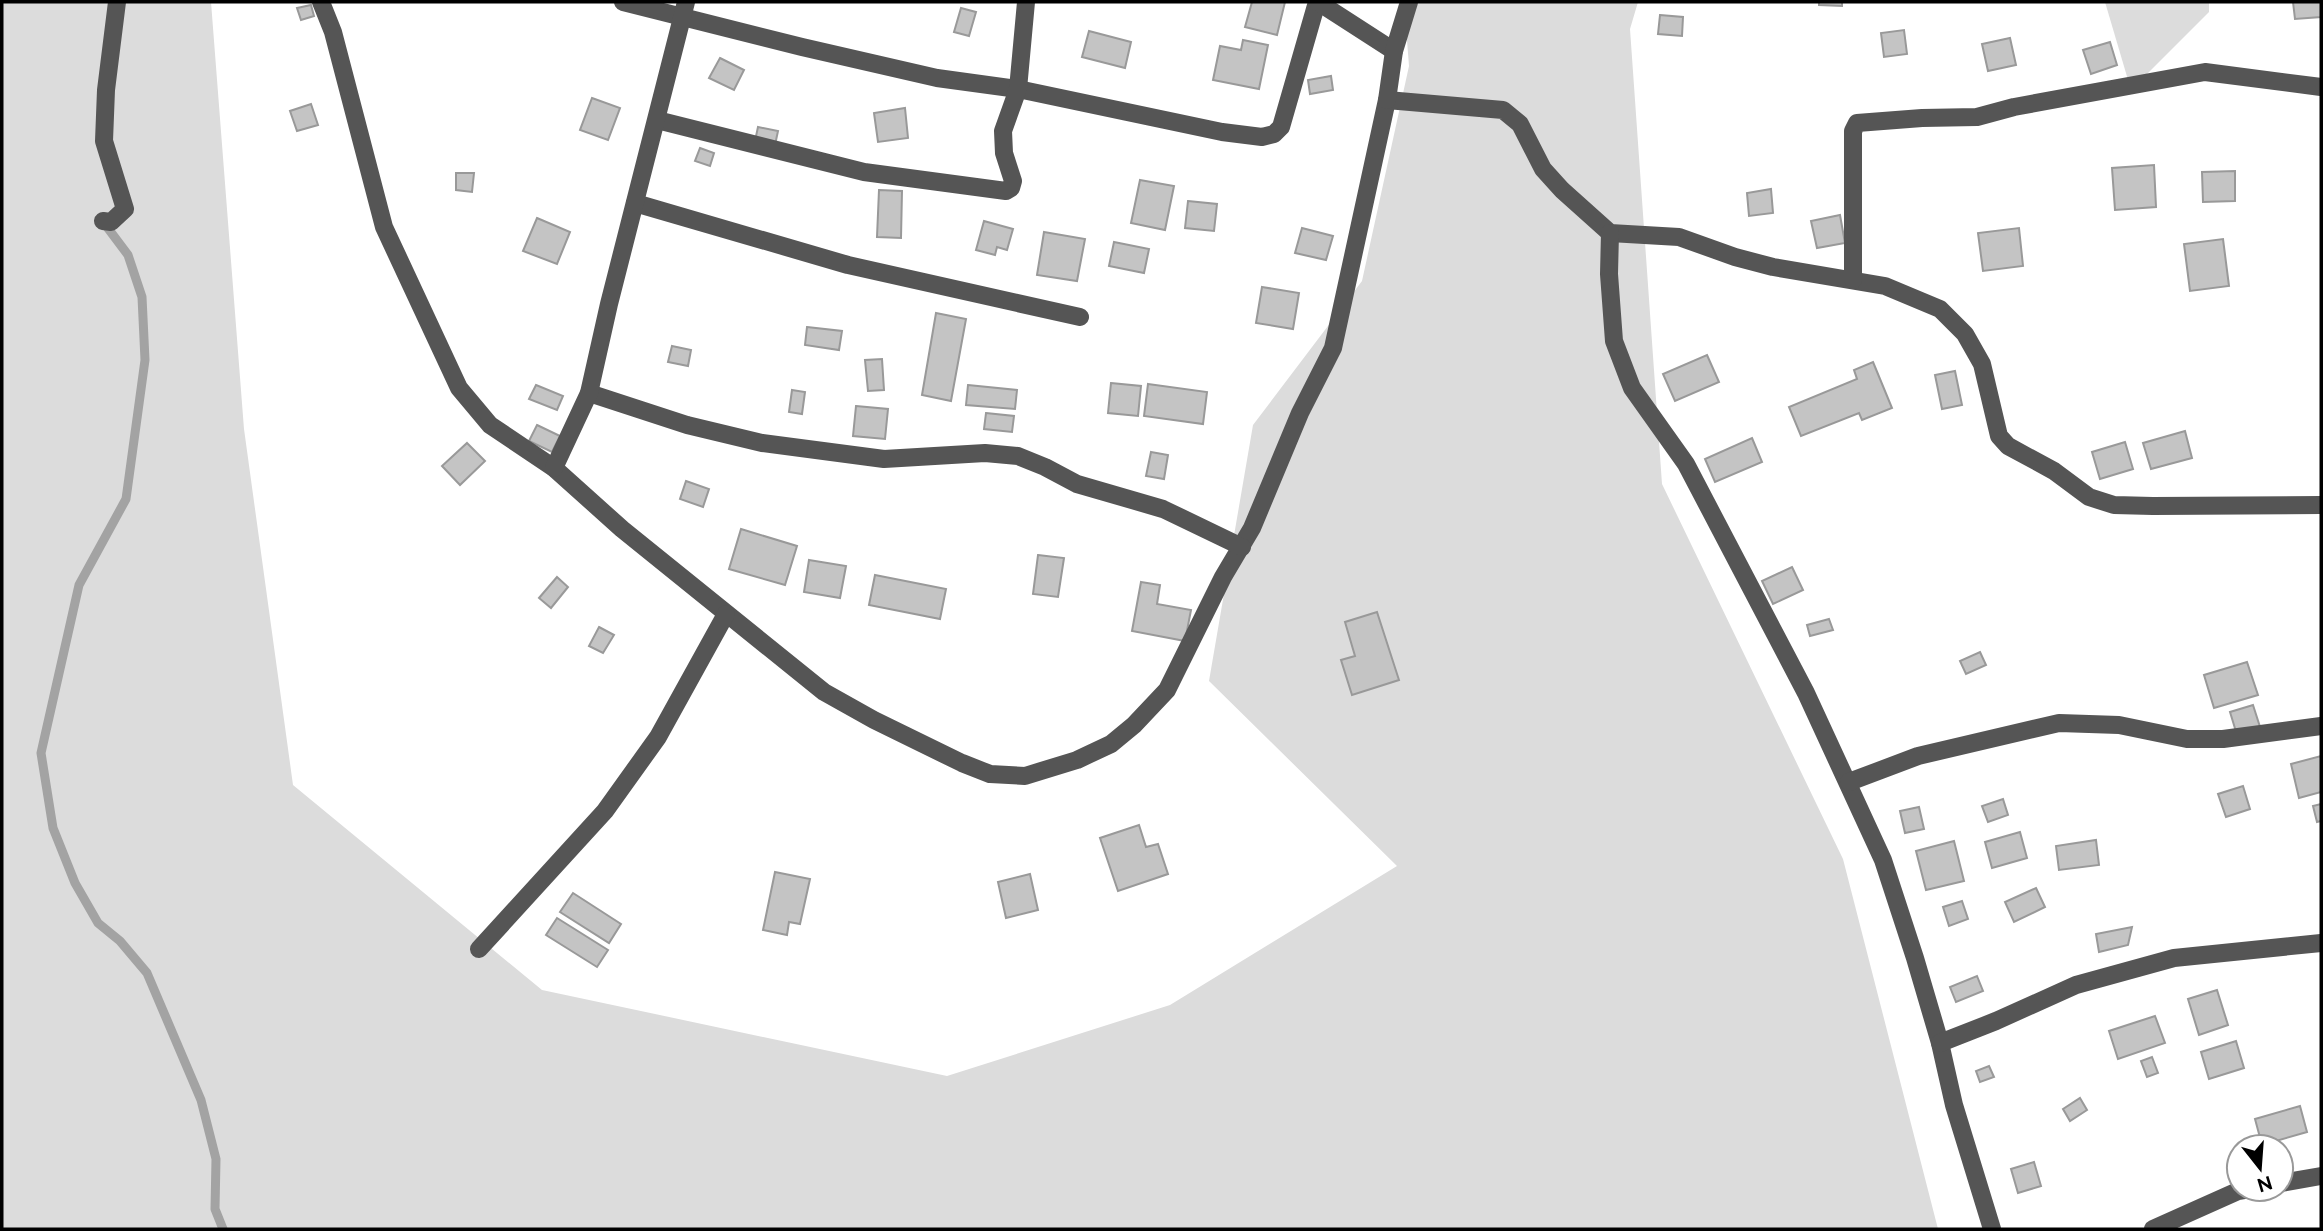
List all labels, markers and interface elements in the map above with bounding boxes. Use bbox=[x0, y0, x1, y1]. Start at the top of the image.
north arrow bbox=[2225, 1133, 2295, 1203]
text: N bbox=[2255, 1172, 2275, 1197]

